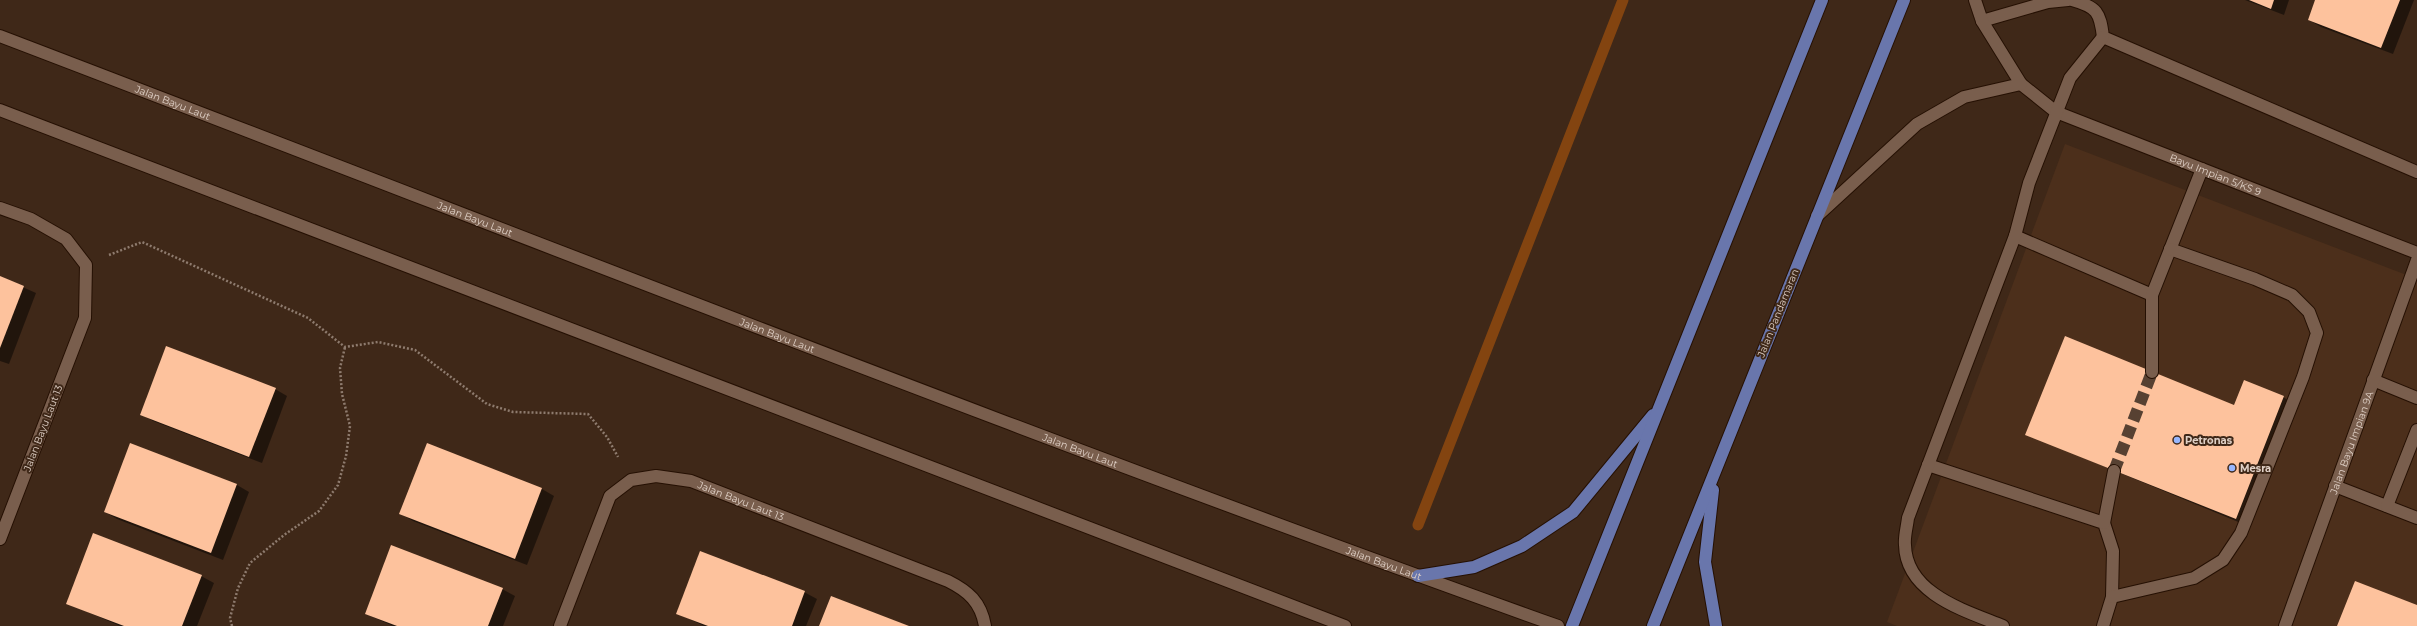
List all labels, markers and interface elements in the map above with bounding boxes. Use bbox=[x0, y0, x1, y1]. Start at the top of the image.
street label: Jalan Bayu Laut bbox=[132, 81, 212, 123]
street label: Bayu Impian 5/KS 9 bbox=[2168, 151, 2263, 198]
street label: Jalan Bayu Laut bbox=[435, 198, 515, 239]
street label: Jalan Pandamaran bbox=[1754, 267, 1802, 360]
street label: Jalan Bayu Laut bbox=[737, 314, 817, 355]
street label: Jalan Bayu Laut 13 bbox=[20, 383, 66, 474]
street label: Jalan Bayu Impian 9A bbox=[2326, 388, 2376, 497]
street label: Jalan Bayu Laut bbox=[1040, 430, 1120, 470]
place label: Petronas bbox=[2185, 434, 2233, 447]
marker: Petronas bbox=[2172, 435, 2182, 445]
place label: Mesra bbox=[2240, 462, 2271, 475]
marker: Mesra bbox=[2227, 463, 2237, 473]
street label: Jalan Bayu Laut 13 bbox=[695, 477, 786, 523]
street label: Jalan Bayu Laut bbox=[1343, 543, 1424, 583]

